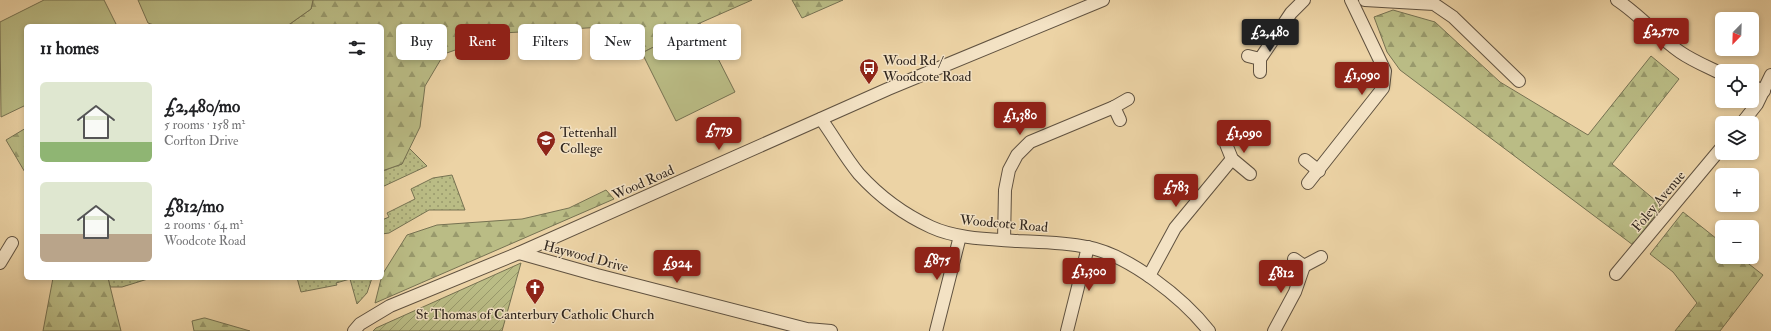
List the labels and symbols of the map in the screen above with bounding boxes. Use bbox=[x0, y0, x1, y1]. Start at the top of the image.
north arrow bbox=[1715, 12, 1759, 56]
pin: £2,570 bbox=[1628, 18, 1694, 52]
pin: £2,480 bbox=[1237, 19, 1303, 53]
place label: Wood Rd / Woodcote Road bbox=[882, 52, 971, 85]
bus stop icon: Wood Rd / Woodcote Road bbox=[858, 57, 880, 85]
pin: £1,090 bbox=[1329, 62, 1395, 96]
pin: £1,380 bbox=[987, 102, 1053, 136]
pin: £779 bbox=[695, 117, 743, 151]
pin: £1,090 bbox=[1211, 120, 1277, 154]
place label: Tettenhall College bbox=[560, 124, 617, 157]
school or university icon: Tettenhall College bbox=[535, 129, 557, 157]
street label: Wood Road bbox=[609, 161, 677, 204]
street label: Foley Avenue bbox=[1628, 167, 1690, 236]
pin: £783 bbox=[1152, 174, 1200, 208]
street label: Woodcote Road bbox=[958, 211, 1049, 236]
street label: Haywood Drive bbox=[541, 237, 630, 277]
pin: £875 bbox=[913, 247, 961, 281]
pin: £924 bbox=[653, 250, 701, 284]
pin: £1,300 bbox=[1056, 258, 1122, 292]
pin: £812 bbox=[1257, 260, 1305, 294]
church icon: St Thomas of Canterbury Catholic Church bbox=[524, 277, 546, 305]
place label: St Thomas of Canterbury Catholic Church bbox=[416, 306, 655, 324]

